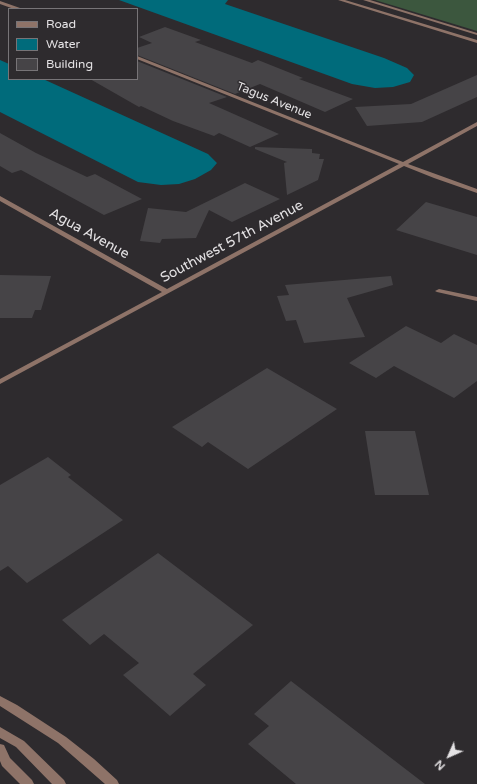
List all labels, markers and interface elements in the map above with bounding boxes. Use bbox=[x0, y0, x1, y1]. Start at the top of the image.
legend bbox=[8, 8, 138, 80]
text: Road bbox=[46, 17, 76, 31]
text: Water bbox=[46, 37, 80, 51]
text: Building bbox=[46, 57, 93, 71]
street label: Tagus Avenue bbox=[234, 79, 314, 123]
street label: Southwest 57th Avenue bbox=[158, 197, 306, 287]
street label: Agua Avenue bbox=[46, 205, 132, 263]
north arrow bbox=[429, 736, 469, 776]
text: N bbox=[432, 757, 448, 773]

